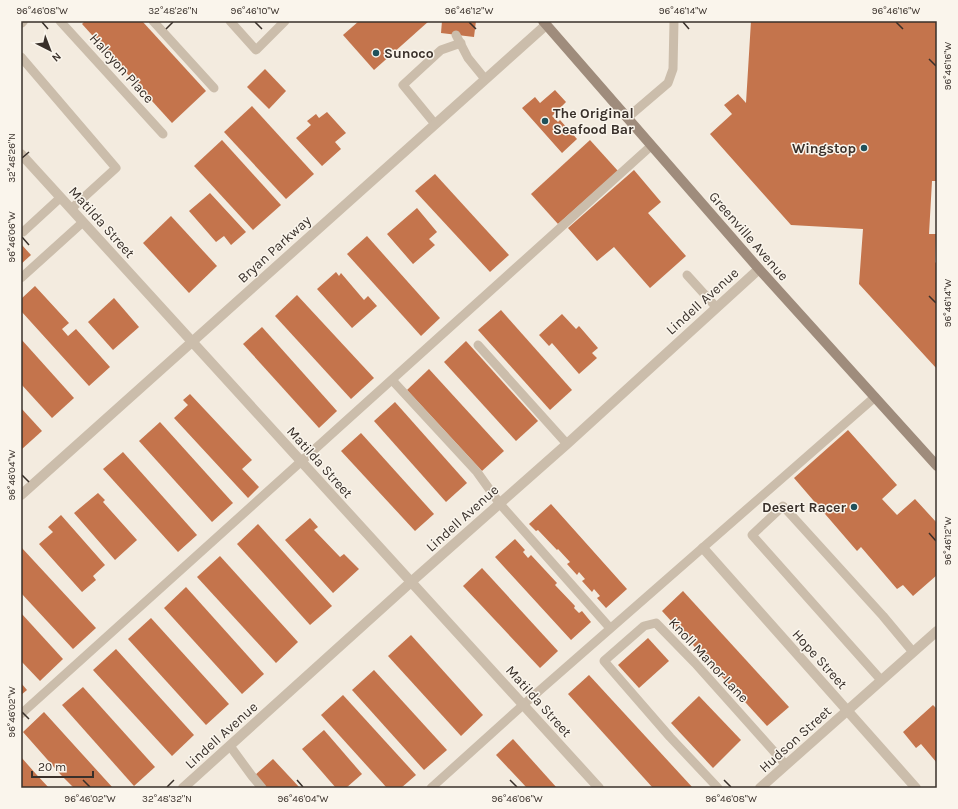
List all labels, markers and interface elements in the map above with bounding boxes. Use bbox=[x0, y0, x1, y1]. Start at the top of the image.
text: 96°46'08"W bbox=[16, 5, 68, 17]
text: 32°48'26"N bbox=[148, 5, 198, 17]
text: 96°46'10"W bbox=[231, 5, 279, 17]
text: 96°46'12"W bbox=[445, 5, 493, 17]
text: 96°46'14"W bbox=[659, 5, 707, 17]
text: 96°46'16"W bbox=[872, 5, 920, 17]
north arrow bbox=[30, 30, 70, 70]
street label: Halcyon Place bbox=[86, 30, 157, 107]
text: 96°46'16"W bbox=[942, 42, 954, 90]
place label: Sunoco bbox=[384, 45, 434, 62]
marker: Sunoco bbox=[371, 48, 381, 58]
text: N bbox=[49, 50, 64, 65]
place label: The Original Seafood Bar bbox=[553, 105, 634, 138]
marker: The Original Seafood Bar bbox=[540, 116, 550, 126]
text: 32°48'26"N bbox=[6, 133, 18, 183]
place label: Wingstop bbox=[792, 140, 856, 157]
marker: Wingstop bbox=[859, 143, 869, 153]
street label: Matilda Street bbox=[65, 183, 138, 262]
street label: Greenville Avenue bbox=[705, 188, 792, 284]
text: 96°46'06"W bbox=[6, 211, 18, 263]
street label: Bryan Parkway bbox=[234, 212, 315, 287]
street label: Lindell Avenue bbox=[663, 264, 742, 338]
text: 96°46'14"W bbox=[942, 279, 954, 327]
street label: Matilda Street bbox=[283, 423, 356, 502]
text: 96°46'04"W bbox=[6, 449, 18, 501]
street label: Lindell Avenue bbox=[423, 481, 502, 555]
place label: Desert Racer bbox=[762, 499, 846, 516]
marker: Desert Racer bbox=[849, 502, 859, 512]
text: 96°46'12"W bbox=[942, 517, 954, 565]
street label: Knoll Manor Lane bbox=[665, 614, 752, 706]
street label: Hope Street bbox=[789, 626, 851, 693]
street label: Matilda Street bbox=[502, 662, 575, 741]
text: 96°46'02"W bbox=[6, 686, 18, 738]
street label: Lindell Avenue bbox=[182, 698, 261, 772]
street label: Hudson Street bbox=[756, 702, 835, 776]
scale bar bbox=[32, 753, 93, 779]
text: 20 m bbox=[38, 760, 66, 774]
text: 96°46'02"W bbox=[64, 793, 116, 805]
text: 32°48'32"N bbox=[142, 793, 192, 805]
text: 96°46'04"W bbox=[277, 793, 329, 805]
text: 96°46'06"W bbox=[491, 793, 543, 805]
text: 96°46'08"W bbox=[705, 793, 757, 805]

